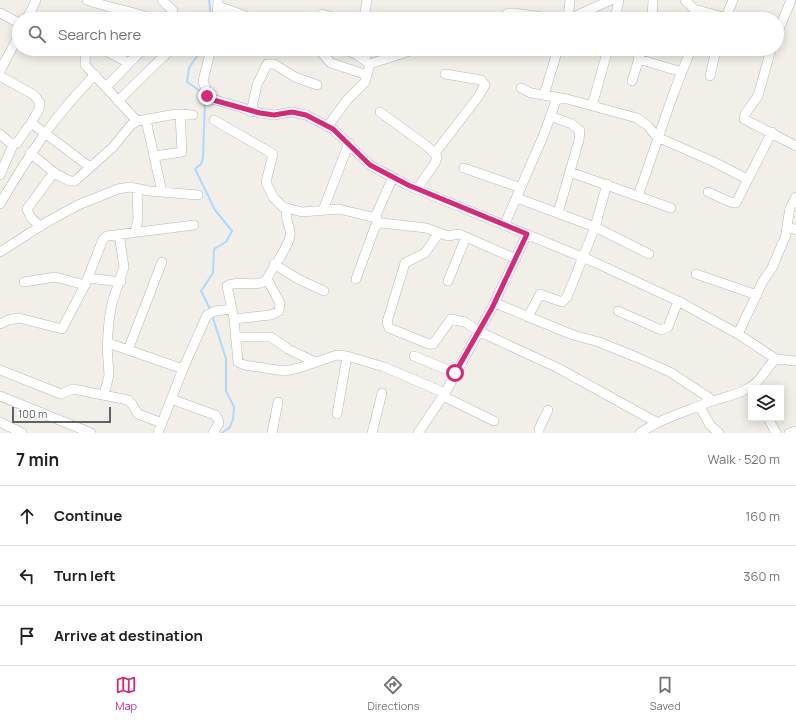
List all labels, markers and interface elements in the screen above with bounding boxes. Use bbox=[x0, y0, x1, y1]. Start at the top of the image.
search box bbox=[12, 12, 784, 56]
icon: search bbox=[26, 23, 48, 45]
text: Search here bbox=[58, 24, 141, 45]
route end bbox=[198, 87, 216, 105]
route start bbox=[446, 364, 464, 382]
map controls bbox=[748, 385, 784, 421]
button: layers bbox=[748, 385, 784, 421]
scale bar bbox=[12, 405, 111, 424]
text: 100 m bbox=[18, 406, 47, 421]
text: 7 min bbox=[16, 448, 59, 471]
text: Walk · 520 m bbox=[707, 450, 780, 468]
icon: ahead bbox=[16, 505, 38, 527]
text: Continue bbox=[54, 505, 122, 526]
text: 160 m bbox=[745, 507, 780, 525]
icon: left bbox=[16, 565, 38, 587]
text: Turn left bbox=[54, 565, 116, 586]
text: 360 m bbox=[743, 567, 780, 585]
icon: arrive bbox=[16, 625, 38, 647]
text: Arrive at destination bbox=[54, 625, 203, 646]
tab: Map bbox=[115, 674, 137, 713]
tab: Directions bbox=[367, 674, 420, 713]
tab: Saved bbox=[650, 674, 681, 713]

